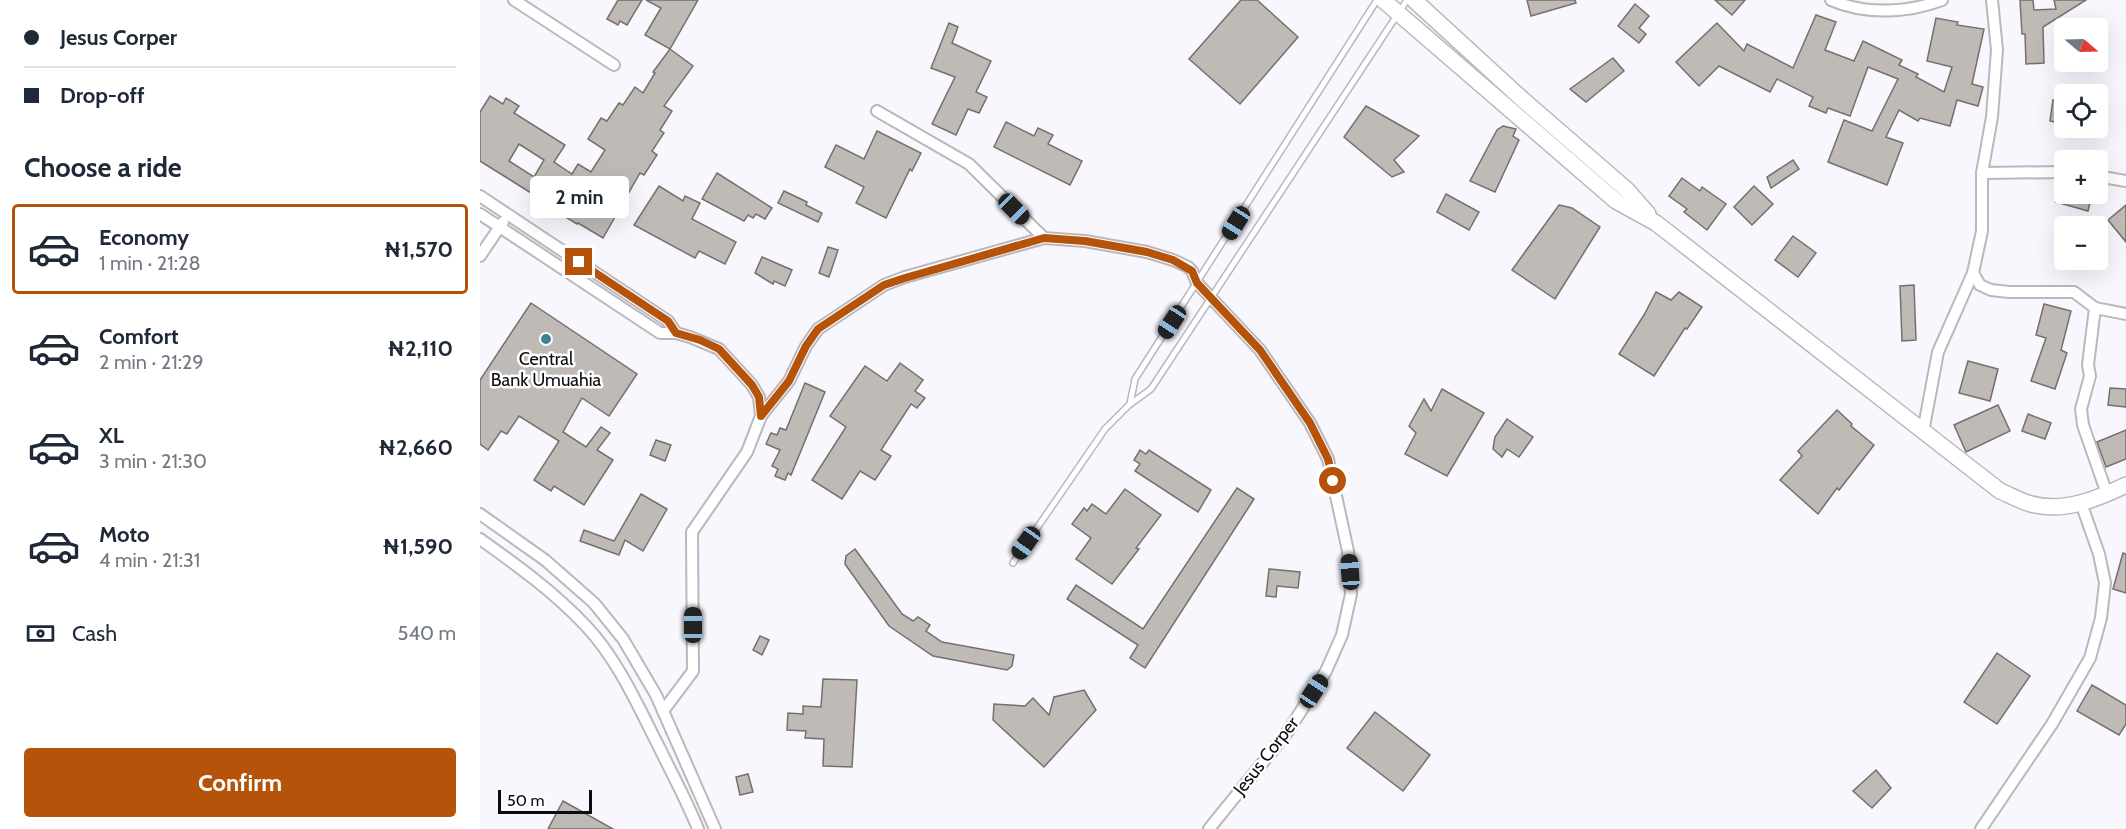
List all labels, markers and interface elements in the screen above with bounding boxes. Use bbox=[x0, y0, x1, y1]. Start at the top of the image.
north arrow bbox=[2054, 18, 2108, 72]
map controls bbox=[2054, 18, 2108, 270]
text: Jesus Corper bbox=[60, 24, 177, 51]
text: Drop-off bbox=[60, 82, 144, 109]
button: locate bbox=[2054, 84, 2108, 138]
button: + bbox=[2054, 150, 2108, 204]
text: Choose a ride bbox=[24, 151, 182, 184]
callout: 2 min bbox=[530, 175, 628, 217]
text: 2 min bbox=[555, 185, 604, 209]
car bbox=[995, 190, 1033, 228]
car bbox=[1219, 203, 1253, 243]
button: − bbox=[2054, 216, 2108, 270]
icon: car bbox=[27, 222, 81, 276]
text: Economy bbox=[99, 224, 189, 251]
text: ₦1,570 bbox=[384, 236, 453, 263]
route end bbox=[565, 248, 592, 275]
text: 1 min · 21:28 bbox=[99, 251, 201, 275]
car bbox=[1155, 302, 1189, 342]
icon: car bbox=[27, 321, 81, 375]
text: Comfort bbox=[99, 323, 178, 350]
marker: Central Bank Umuahia bbox=[539, 332, 553, 346]
text: ₦2,110 bbox=[387, 335, 453, 362]
place label: Central Bank Umuahia bbox=[491, 348, 602, 391]
text: 2 min · 21:29 bbox=[99, 350, 204, 374]
icon: car bbox=[27, 420, 81, 474]
text: XL bbox=[99, 422, 124, 449]
text: ₦2,660 bbox=[378, 434, 453, 461]
text: 3 min · 21:30 bbox=[99, 449, 207, 473]
route start bbox=[1319, 467, 1346, 494]
icon: car bbox=[27, 519, 81, 573]
text: Moto bbox=[99, 521, 150, 548]
car bbox=[1008, 523, 1044, 563]
text: ₦1,590 bbox=[382, 533, 453, 560]
text: 4 min · 21:31 bbox=[99, 548, 200, 572]
car bbox=[1340, 553, 1360, 591]
car bbox=[684, 607, 702, 643]
icon: cash bbox=[24, 617, 57, 650]
text: Cash bbox=[72, 620, 117, 647]
text: 540 m bbox=[398, 621, 456, 645]
car bbox=[1297, 671, 1331, 711]
street label: Jesus Corper bbox=[1228, 712, 1304, 800]
button: Confirm bbox=[24, 748, 456, 817]
scale bar bbox=[498, 787, 592, 814]
text: 50 m bbox=[507, 791, 544, 810]

